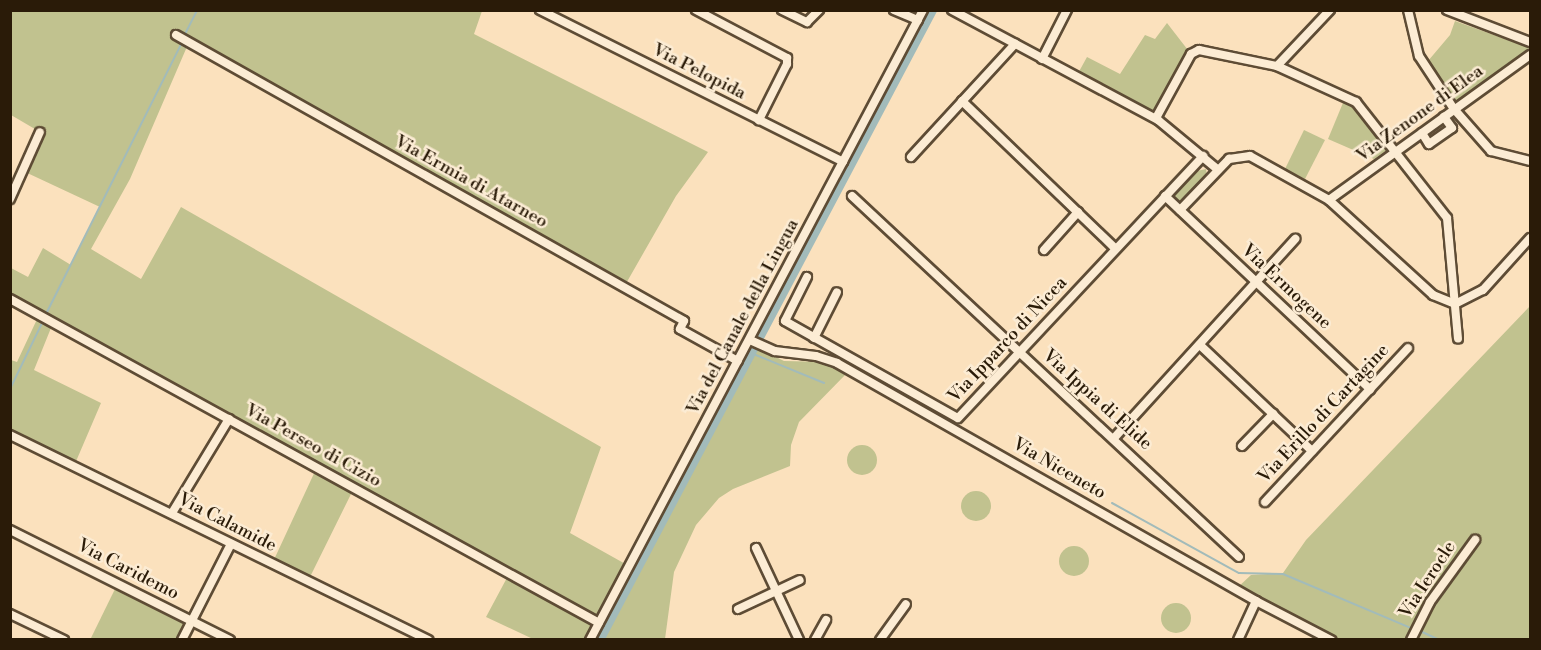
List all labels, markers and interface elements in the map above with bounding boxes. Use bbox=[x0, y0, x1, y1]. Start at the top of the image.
street label: Via Pelopida bbox=[649, 39, 749, 105]
street label: Via Zenone di Elea bbox=[1352, 61, 1488, 167]
street label: Via Ermia di Atarneo bbox=[391, 131, 551, 233]
street label: Via del Canale della Lingua bbox=[682, 215, 804, 419]
street label: Via Ermogene bbox=[1237, 240, 1335, 334]
street label: Via Ipparco di Nicea bbox=[944, 273, 1072, 407]
street label: Via Erillo di Cartagine bbox=[1254, 340, 1394, 488]
street label: Via Ippia di Elide bbox=[1038, 345, 1156, 455]
street label: Via Perseo di Cizio bbox=[241, 400, 385, 492]
street label: Via Niceneto bbox=[1008, 434, 1110, 504]
street label: Via Calamide bbox=[174, 489, 280, 557]
street label: Via Caridemo bbox=[73, 535, 183, 605]
street label: Via Ierocle bbox=[1395, 537, 1461, 623]

